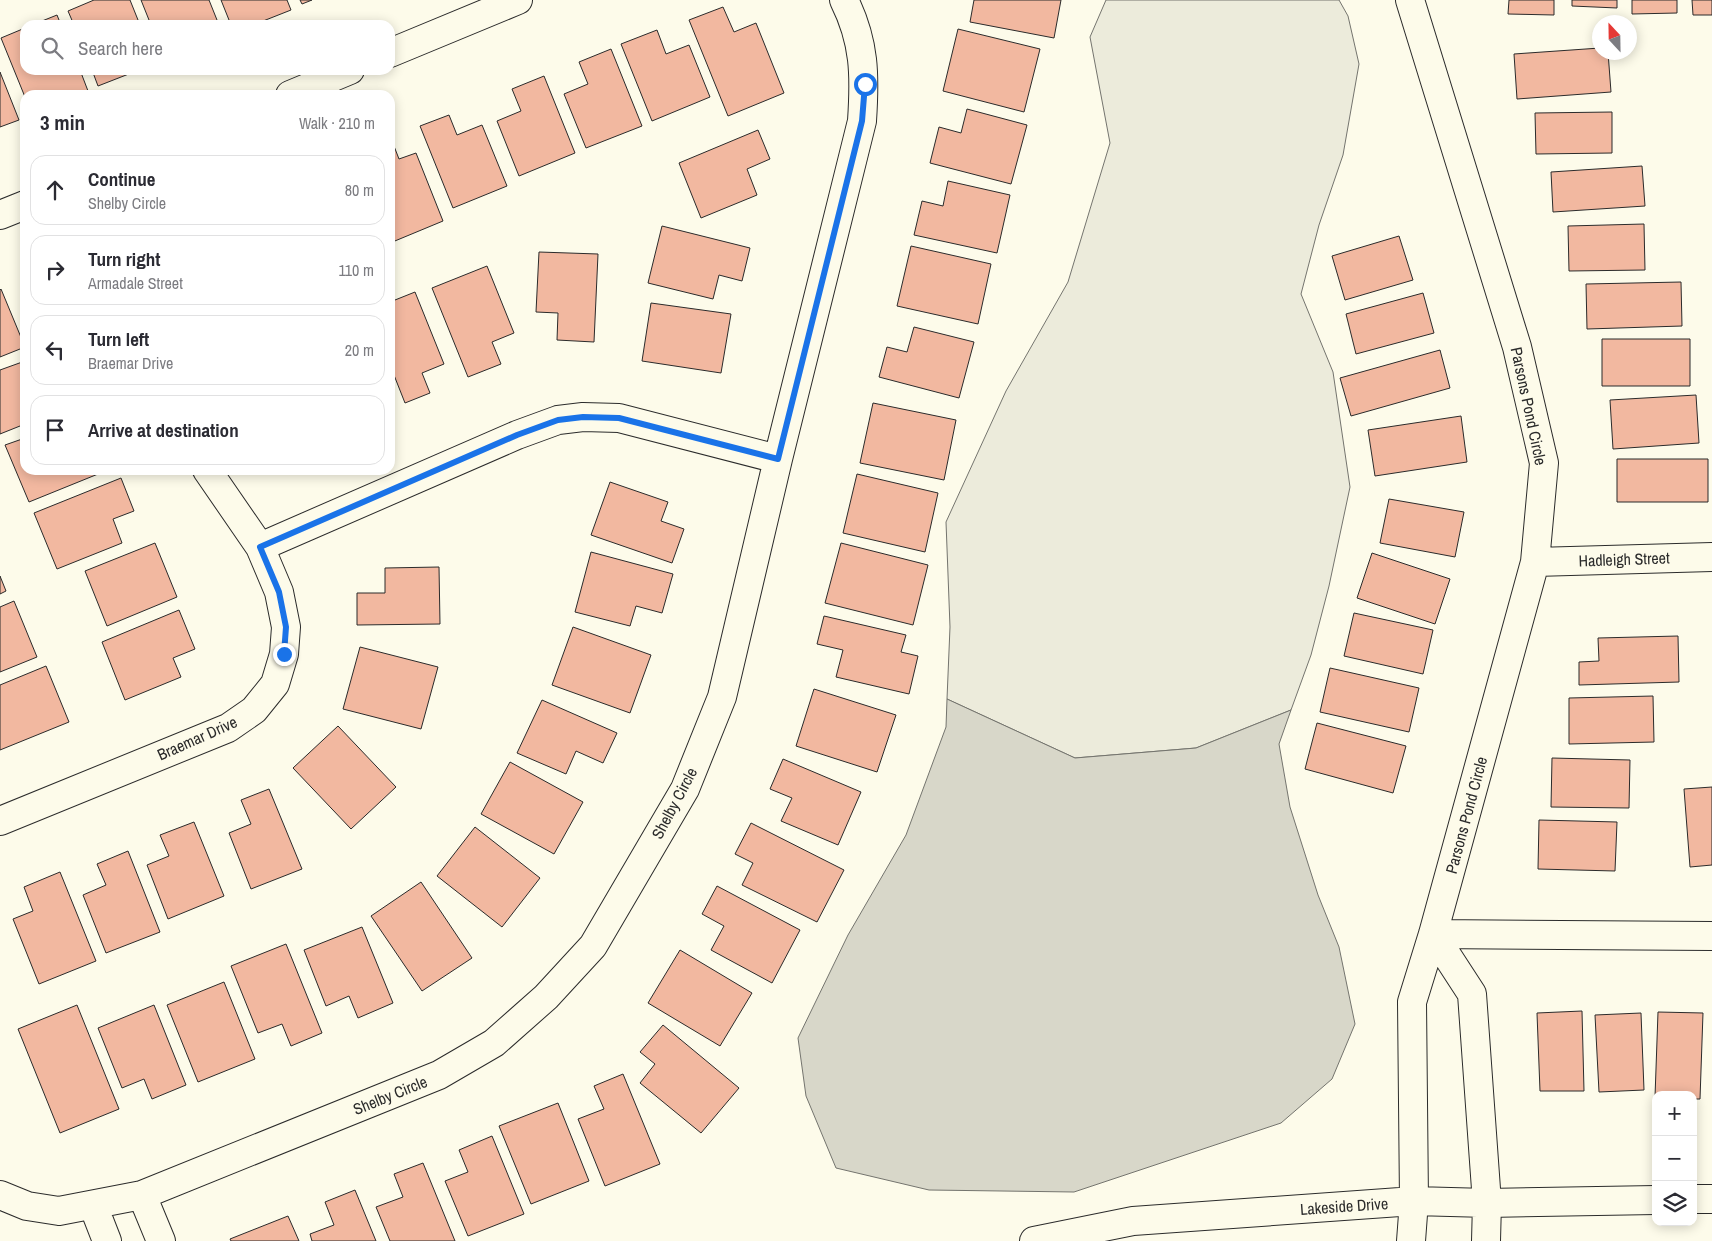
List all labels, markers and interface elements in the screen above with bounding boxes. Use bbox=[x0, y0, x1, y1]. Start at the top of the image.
north arrow bbox=[1592, 15, 1637, 60]
search box bbox=[20, 20, 395, 75]
icon: search bbox=[38, 34, 66, 62]
text: Search here bbox=[78, 35, 163, 61]
route start bbox=[854, 73, 877, 96]
text: 3 min bbox=[40, 108, 85, 137]
text: Walk · 210 m bbox=[299, 112, 375, 134]
text: Continue bbox=[88, 166, 156, 192]
icon: ahead bbox=[41, 176, 69, 204]
text: 80 m bbox=[345, 179, 374, 201]
text: Shelby Circle bbox=[88, 192, 166, 214]
text: Turn right bbox=[88, 246, 160, 272]
icon: right bbox=[41, 256, 69, 284]
text: 110 m bbox=[338, 259, 374, 281]
text: Armadale Street bbox=[88, 272, 183, 294]
text: Turn left bbox=[88, 326, 149, 352]
icon: left bbox=[41, 336, 69, 364]
text: 20 m bbox=[345, 339, 374, 361]
street label: Parsons Pond Circle bbox=[1506, 345, 1552, 467]
text: Braemar Drive bbox=[88, 352, 173, 374]
icon: arrive bbox=[41, 416, 69, 444]
text: Arrive at destination bbox=[88, 417, 239, 443]
street label: Hadleigh Street bbox=[1578, 546, 1670, 572]
route end bbox=[273, 643, 296, 666]
street label: Braemar Drive bbox=[154, 711, 240, 765]
street label: Parsons Pond Circle bbox=[1440, 754, 1492, 876]
street label: Shelby Circle bbox=[646, 763, 702, 843]
street label: Shelby Circle bbox=[350, 1070, 430, 1120]
map controls bbox=[1652, 1091, 1697, 1226]
button: + bbox=[1652, 1091, 1697, 1136]
button: − bbox=[1652, 1136, 1697, 1181]
button: layers bbox=[1652, 1181, 1697, 1226]
street label: Lakeside Drive bbox=[1299, 1192, 1389, 1220]

